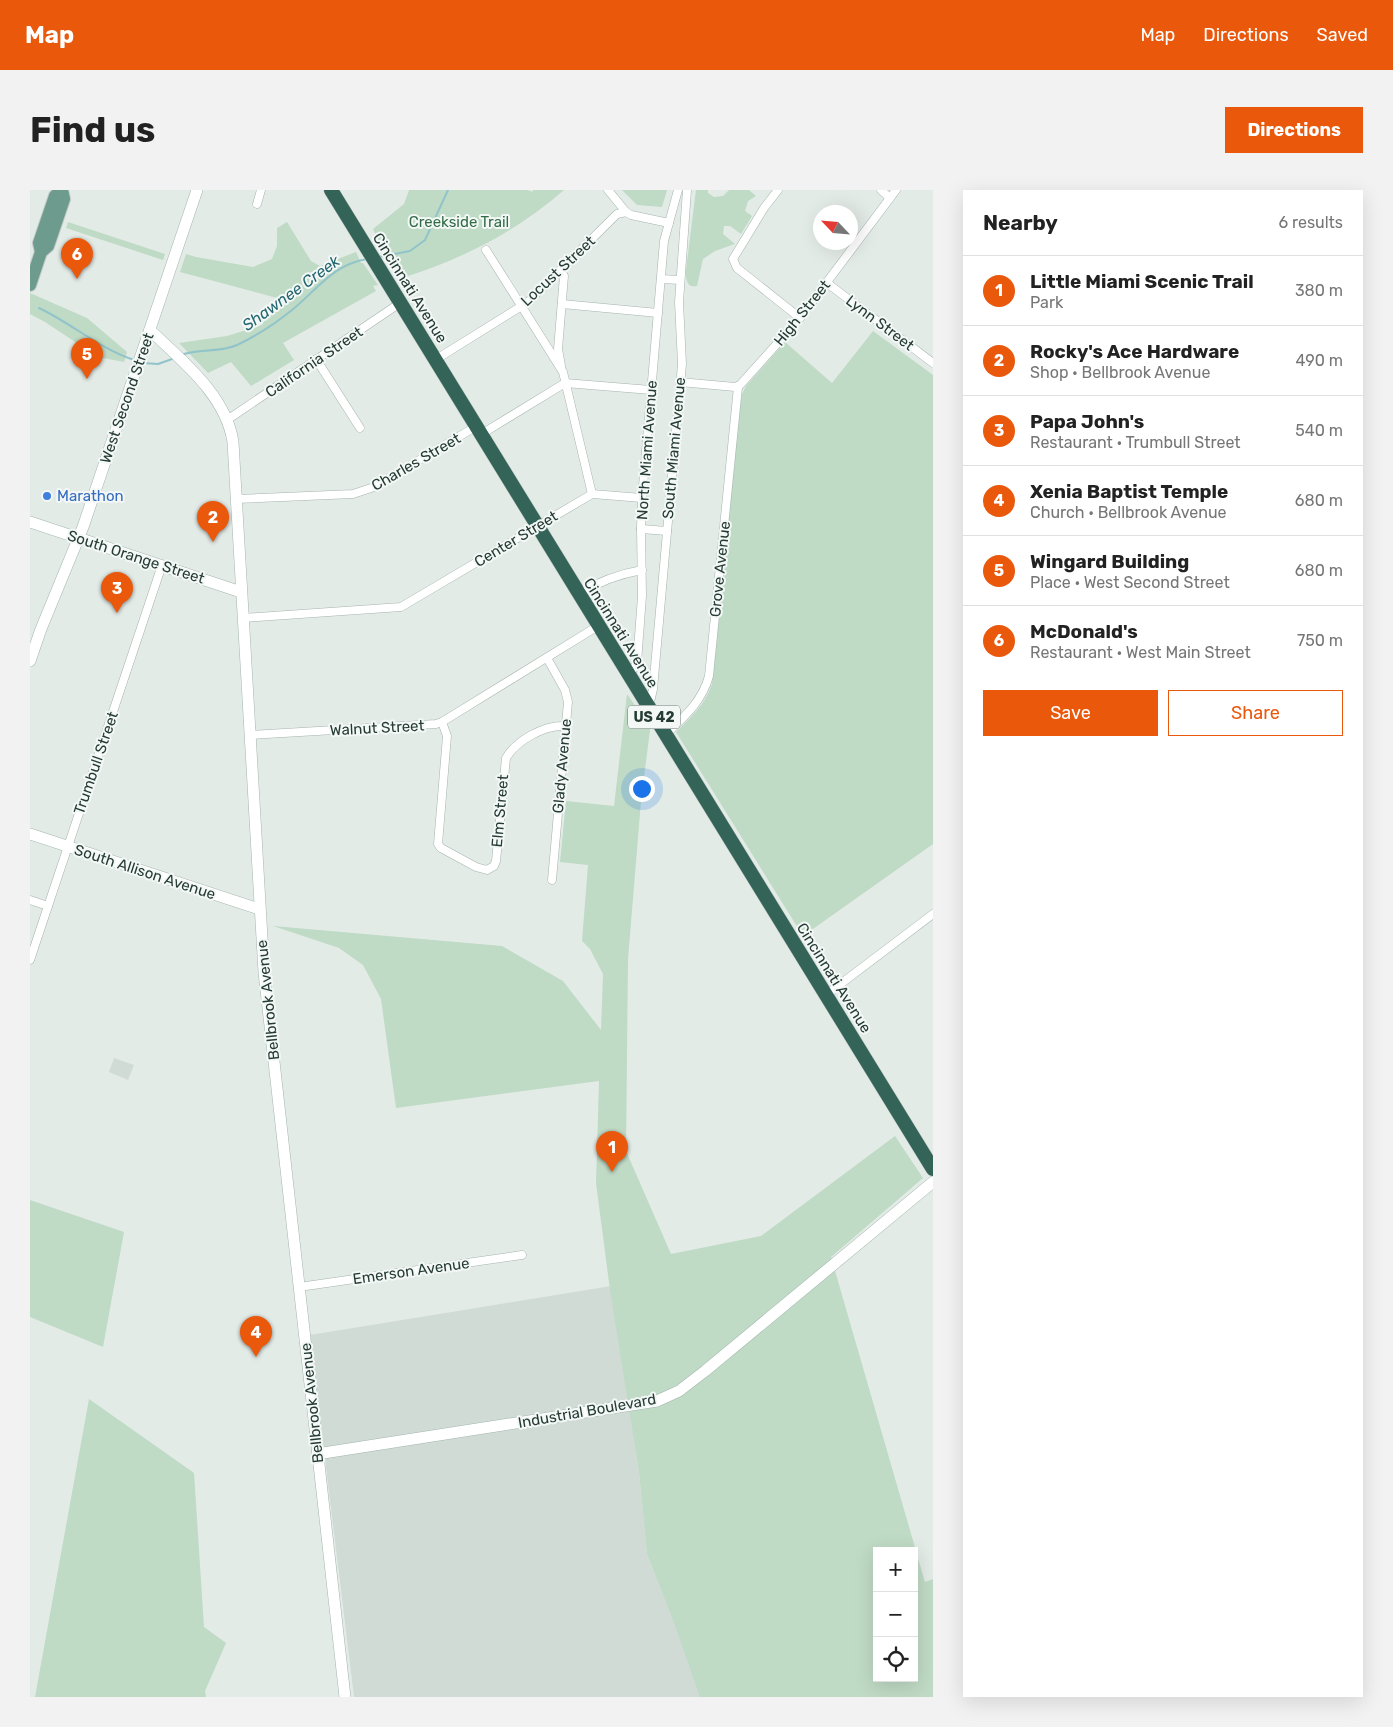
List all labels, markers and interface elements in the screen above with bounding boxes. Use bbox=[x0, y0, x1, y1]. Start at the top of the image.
text: Map bbox=[25, 21, 74, 49]
text: Map bbox=[1140, 24, 1175, 46]
text: Directions bbox=[1203, 24, 1289, 46]
text: Saved bbox=[1317, 24, 1368, 46]
button: Directions bbox=[1225, 107, 1363, 153]
text: Find us bbox=[30, 109, 155, 151]
north arrow bbox=[813, 205, 858, 250]
text: Nearby bbox=[983, 210, 1058, 235]
park label: Creekside Trail bbox=[409, 213, 509, 231]
text: 6 results bbox=[1278, 213, 1343, 232]
street label: Cincinnati Avenue bbox=[369, 230, 451, 346]
street label: Locust Street bbox=[517, 232, 599, 310]
pin: 6 bbox=[61, 238, 93, 279]
water label: Shawnee Creek bbox=[238, 251, 344, 335]
text: Little Miami Scenic Trail bbox=[1030, 270, 1254, 293]
street label: High Street bbox=[770, 276, 834, 350]
text: 1 bbox=[995, 281, 1003, 300]
text: 380 m bbox=[1295, 281, 1343, 300]
street label: Lynn Street bbox=[842, 292, 918, 354]
text: Park bbox=[1030, 293, 1063, 312]
street label: California Street bbox=[262, 323, 366, 401]
street label: West Second Street bbox=[96, 330, 158, 466]
pin: 5 bbox=[71, 338, 103, 379]
text: Rocky's Ace Hardware bbox=[1030, 340, 1239, 363]
text: 2 bbox=[994, 351, 1004, 370]
text: 490 m bbox=[1295, 351, 1343, 370]
text: Shop · Bellbrook Avenue bbox=[1030, 363, 1210, 382]
street label: South Miami Avenue bbox=[659, 376, 689, 520]
street label: North Miami Avenue bbox=[633, 380, 661, 520]
text: Papa John's bbox=[1030, 410, 1144, 433]
text: 3 bbox=[994, 421, 1004, 440]
text: 540 m bbox=[1295, 421, 1343, 440]
street label: Charles Street bbox=[368, 429, 464, 495]
text: Restaurant · Trumbull Street bbox=[1030, 433, 1241, 452]
text: Xenia Baptist Temple bbox=[1030, 480, 1228, 503]
place label: Marathon bbox=[57, 487, 124, 505]
marker: Marathon bbox=[41, 490, 53, 502]
text: 4 bbox=[994, 491, 1004, 510]
text: 680 m bbox=[1295, 491, 1343, 510]
pin: 2 bbox=[197, 501, 229, 542]
text: Church · Bellbrook Avenue bbox=[1030, 503, 1227, 522]
street label: Center Street bbox=[471, 507, 561, 571]
street label: Grove Avenue bbox=[706, 520, 734, 618]
street label: South Orange Street bbox=[65, 526, 207, 588]
text: Wingard Building bbox=[1030, 550, 1189, 573]
text: 5 bbox=[994, 561, 1004, 580]
text: 680 m bbox=[1295, 561, 1343, 580]
pin: 3 bbox=[101, 572, 133, 613]
text: Place · West Second Street bbox=[1030, 573, 1230, 592]
street label: Cincinnati Avenue bbox=[580, 575, 662, 691]
text: McDonald's bbox=[1030, 620, 1138, 643]
text: 6 bbox=[994, 631, 1004, 650]
text: 750 m bbox=[1297, 631, 1343, 650]
text: Restaurant · West Main Street bbox=[1030, 643, 1251, 662]
button: Save bbox=[983, 690, 1158, 736]
button: Share bbox=[1168, 690, 1343, 736]
road number: US 42 bbox=[628, 706, 680, 728]
street label: Trumbull Street bbox=[70, 709, 122, 817]
street label: Walnut Street bbox=[329, 717, 425, 739]
street label: Glady Avenue bbox=[549, 718, 575, 814]
street label: Elm Street bbox=[488, 774, 512, 848]
your location bbox=[629, 776, 655, 802]
street label: South Allison Avenue bbox=[72, 841, 218, 903]
street label: Cincinnati Avenue bbox=[793, 920, 875, 1036]
street label: Bellbrook Avenue bbox=[253, 939, 283, 1061]
pin: 1 bbox=[596, 1131, 628, 1172]
street label: Emerson Avenue bbox=[351, 1254, 471, 1288]
pin: 4 bbox=[240, 1316, 272, 1357]
street label: Bellbrook Avenue bbox=[297, 1342, 327, 1464]
street label: Industrial Boulevard bbox=[517, 1390, 657, 1432]
map controls bbox=[873, 1547, 918, 1682]
button: + bbox=[873, 1547, 918, 1592]
button: − bbox=[873, 1592, 918, 1637]
button: locate bbox=[873, 1637, 918, 1682]

